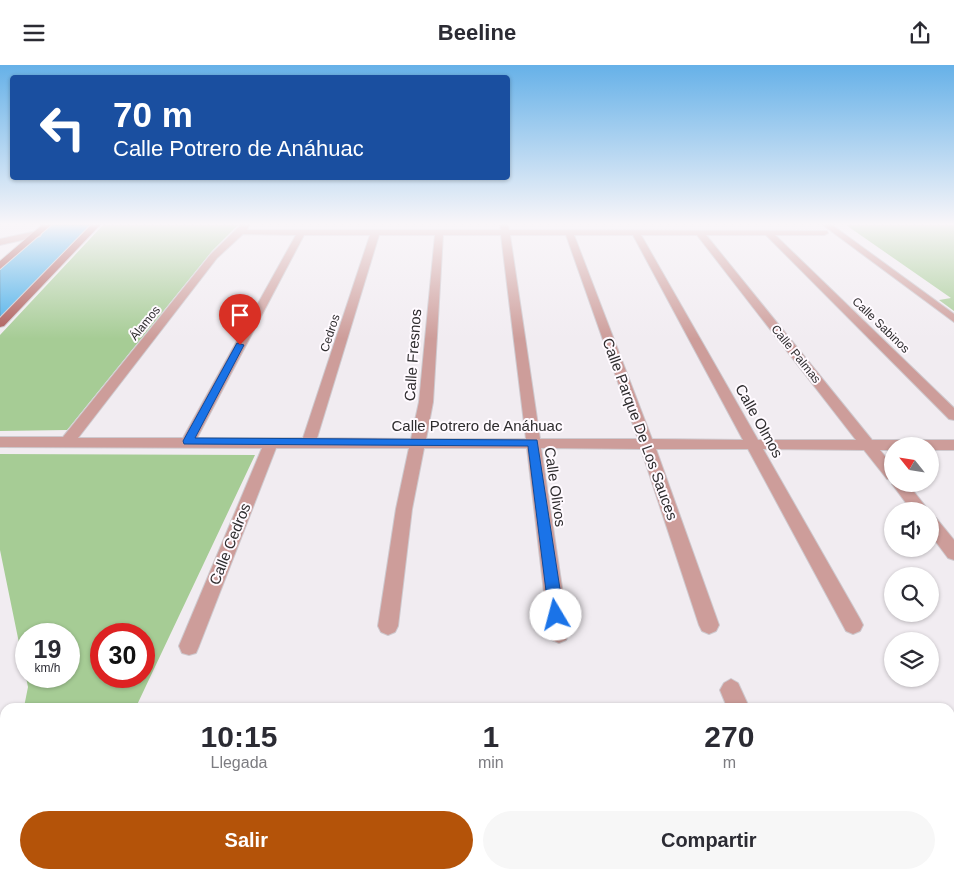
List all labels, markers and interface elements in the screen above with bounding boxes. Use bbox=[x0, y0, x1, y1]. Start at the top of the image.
icon: menu bbox=[20, 19, 48, 47]
icon: share bbox=[906, 19, 934, 47]
text: Beeline bbox=[438, 20, 516, 45]
icon: left bbox=[30, 95, 95, 160]
text: 70 m bbox=[113, 95, 193, 134]
text: Calle Potrero de Anáhuac bbox=[113, 136, 364, 161]
pin bbox=[219, 294, 261, 345]
street label: Calle Sabinos bbox=[850, 294, 912, 356]
icon: arrive bbox=[226, 301, 254, 329]
street label: Álamos bbox=[126, 302, 163, 343]
street label: Calle Fresnos bbox=[401, 308, 424, 402]
street label: Cedros bbox=[317, 312, 343, 354]
street label: Calle Palmas bbox=[768, 322, 824, 386]
street label: Calle Parque De Los Sauces bbox=[600, 335, 681, 522]
street label: Calle Olmos bbox=[732, 381, 787, 461]
street label: Calle Potrero de Anáhuac bbox=[392, 417, 563, 434]
north arrow bbox=[884, 437, 939, 493]
map controls bbox=[884, 437, 939, 687]
street label: Calle Olivos bbox=[542, 446, 569, 528]
street label: Calle Cedros bbox=[205, 500, 254, 587]
button: sound bbox=[884, 502, 939, 557]
button: search bbox=[884, 567, 939, 622]
position arrow bbox=[529, 588, 581, 640]
speed limit sign: 30 bbox=[90, 623, 155, 688]
button: layers bbox=[884, 632, 939, 687]
text: 19 bbox=[34, 635, 61, 663]
text: km/h bbox=[34, 661, 61, 675]
text: 10:15 bbox=[201, 720, 277, 753]
text: 1 bbox=[482, 720, 499, 753]
text: 270 bbox=[704, 720, 754, 753]
text: Llegada bbox=[210, 754, 267, 771]
text: min bbox=[478, 754, 504, 771]
text: m bbox=[723, 754, 736, 771]
button: Salir bbox=[20, 811, 473, 869]
button: Compartir bbox=[483, 811, 935, 869]

